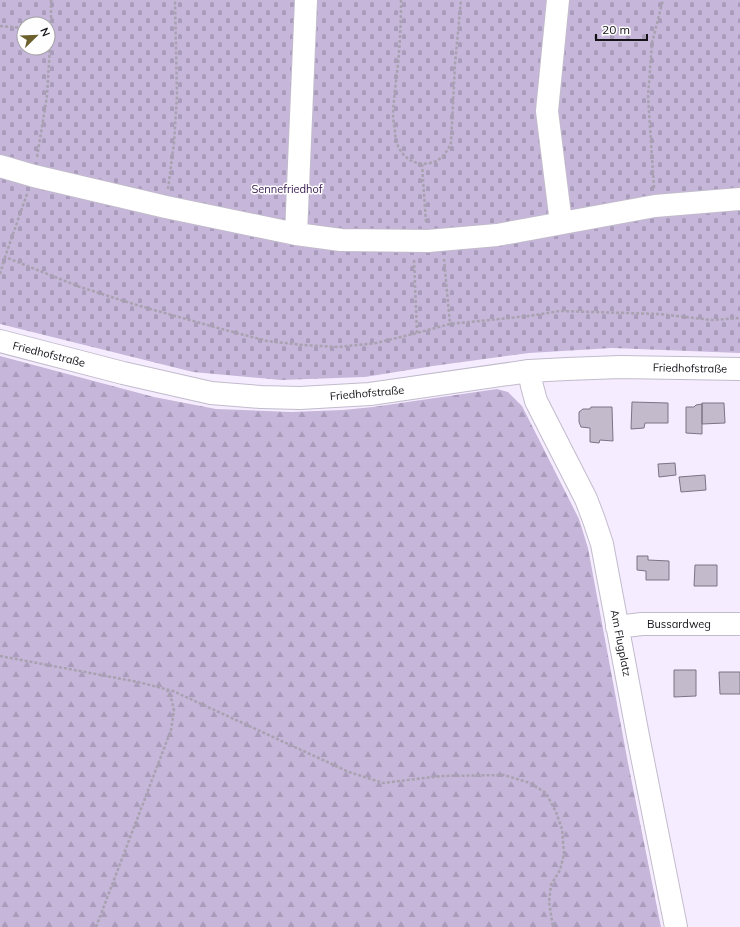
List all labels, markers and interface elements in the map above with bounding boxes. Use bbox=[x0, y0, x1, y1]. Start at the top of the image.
north arrow bbox=[16, 16, 56, 56]
scale bar bbox=[596, 16, 647, 42]
text: 20 m bbox=[602, 22, 630, 37]
text: N bbox=[37, 26, 53, 39]
park label: Sennefriedhof bbox=[251, 182, 323, 196]
street label: Friedhofstraße bbox=[11, 338, 87, 370]
street label: Friedhofstraße bbox=[653, 360, 727, 376]
street label: Friedhofstraße bbox=[329, 383, 405, 403]
street label: Am Flugplatz bbox=[608, 608, 634, 678]
street label: Bussardweg bbox=[647, 617, 711, 631]

